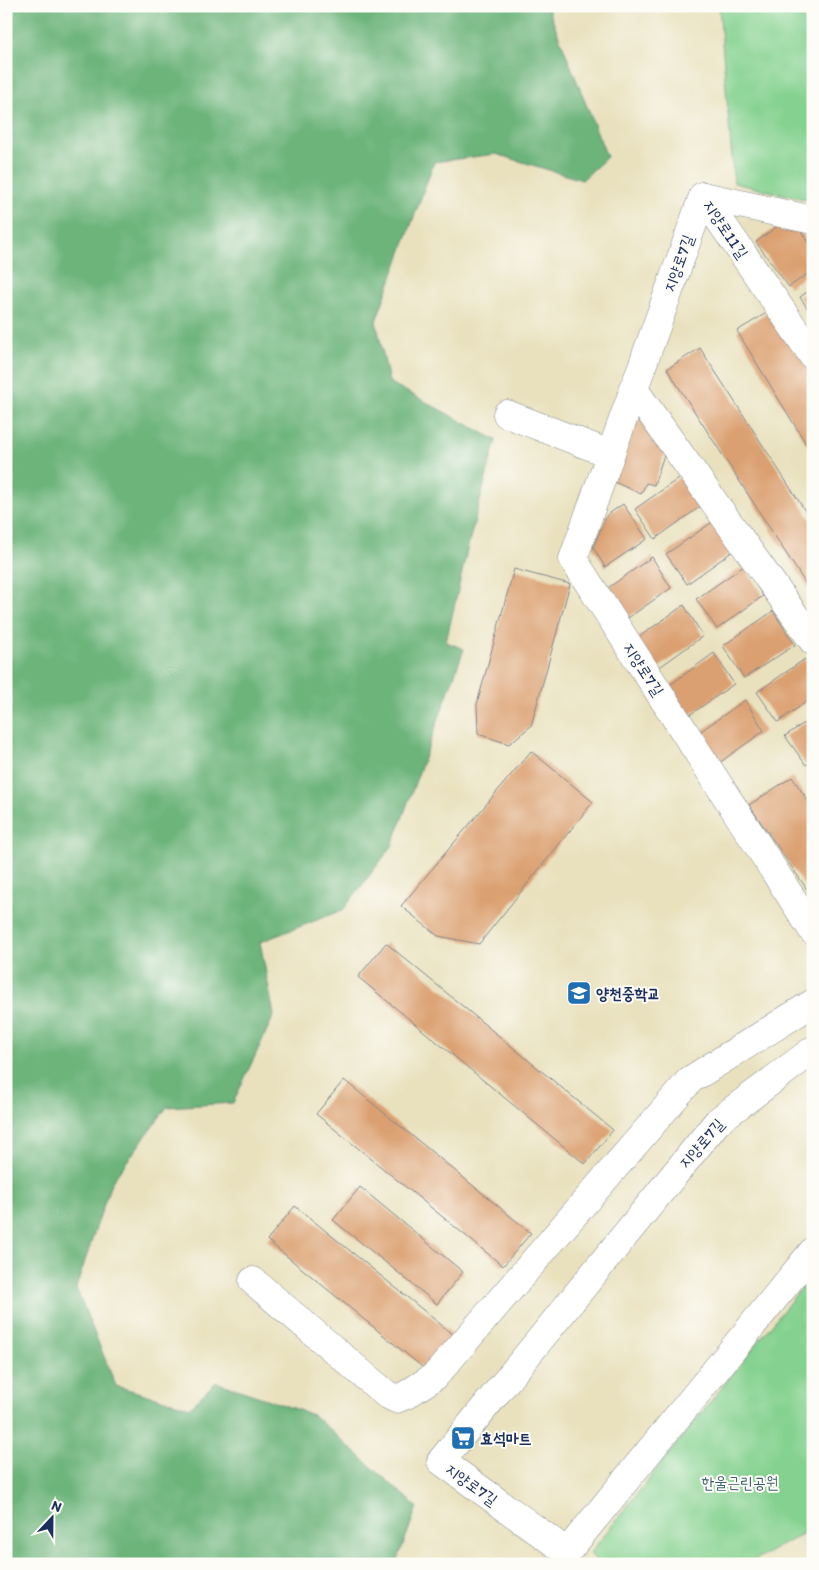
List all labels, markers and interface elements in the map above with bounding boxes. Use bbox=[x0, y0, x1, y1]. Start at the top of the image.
street label: 지양로11길 bbox=[699, 196, 752, 262]
street label: 지양로7길 bbox=[659, 232, 698, 294]
street label: 지양로7길 bbox=[619, 639, 668, 699]
school or university icon: 양천중학교 bbox=[566, 980, 592, 1006]
place label: 양천중학교 bbox=[596, 984, 660, 1003]
street label: 지양로7길 bbox=[675, 1115, 728, 1172]
supermarket icon: 효석마트 bbox=[450, 1425, 476, 1451]
place label: 효석마트 bbox=[480, 1429, 532, 1448]
street label: 지양로7길 bbox=[442, 1459, 501, 1510]
park label: 한울근린공원 bbox=[701, 1473, 779, 1492]
north arrow bbox=[28, 1492, 78, 1542]
text: N bbox=[49, 1497, 64, 1516]

